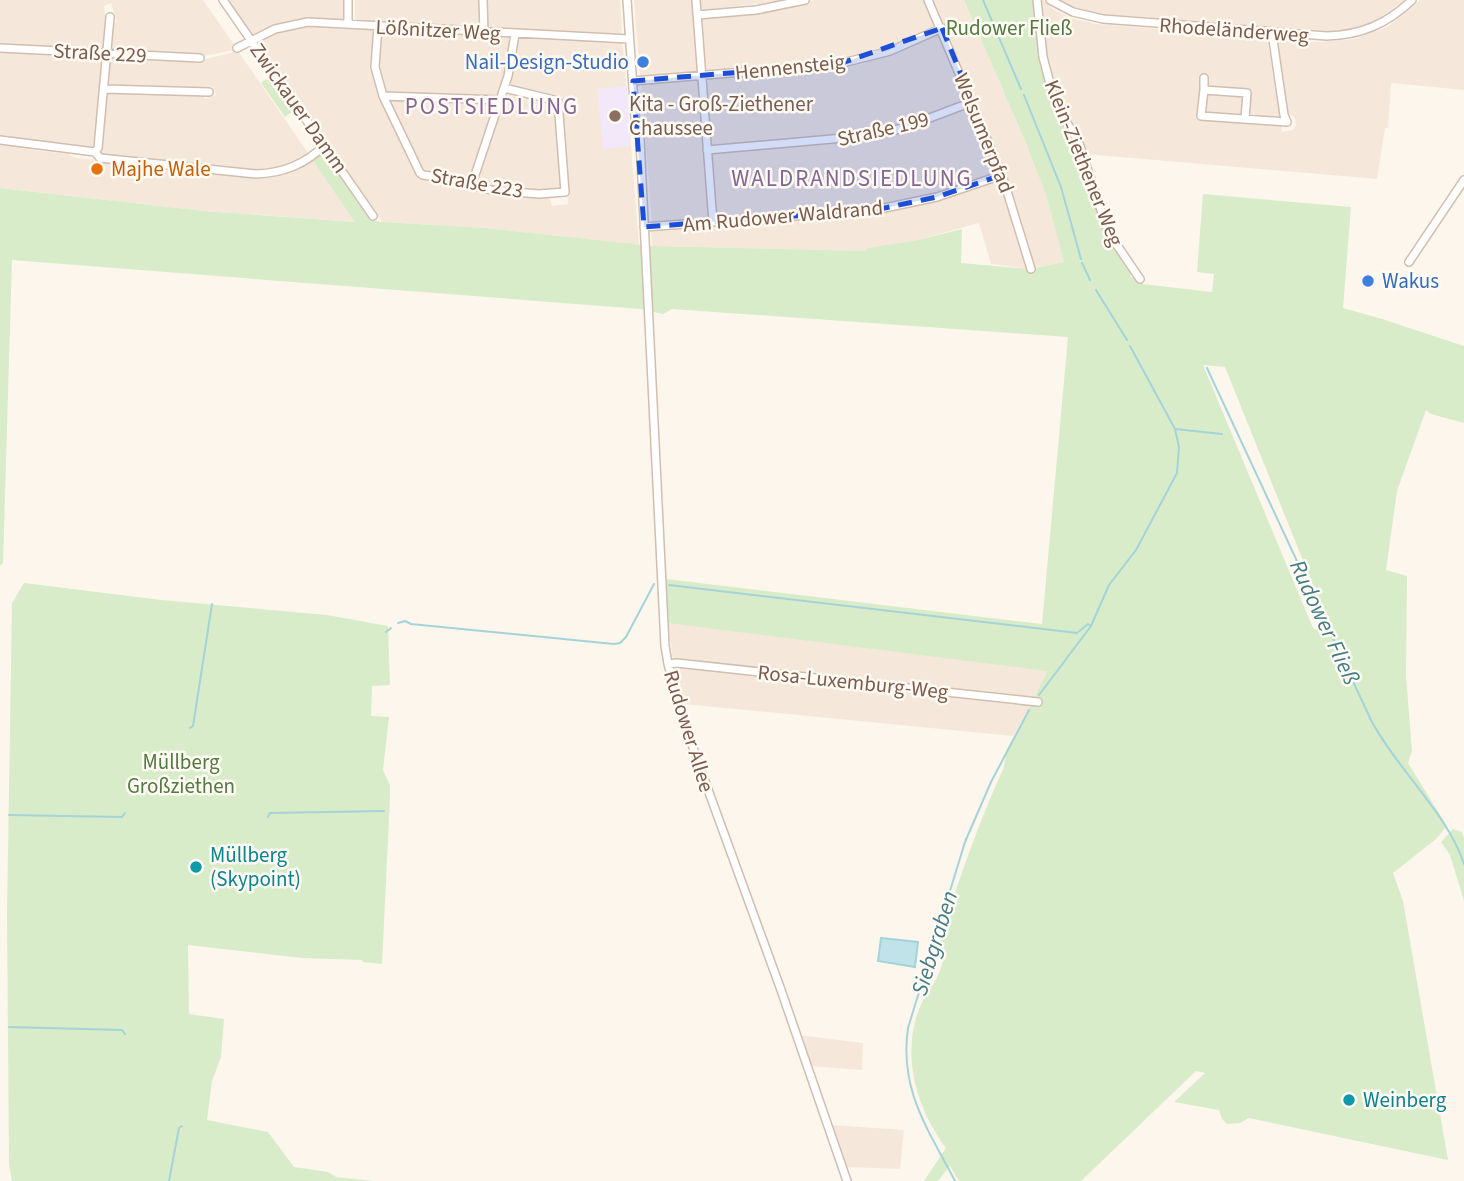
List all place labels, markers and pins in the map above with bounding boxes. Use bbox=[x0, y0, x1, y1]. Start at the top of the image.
place label: Nail-Design-Studio bbox=[465, 47, 629, 77]
marker: Nail-Design-Studio bbox=[635, 54, 651, 70]
place label: Kita - Groß-Ziethener Chaussee bbox=[629, 89, 814, 143]
marker: Kita - Groß-Ziethener Chaussee bbox=[607, 108, 623, 124]
place label: Majhe Wale bbox=[111, 154, 211, 184]
marker: Majhe Wale bbox=[89, 161, 105, 177]
place label: Wakus bbox=[1382, 266, 1439, 296]
marker: Wakus bbox=[1360, 273, 1376, 289]
place label: Müllberg (Skypoint) bbox=[210, 840, 301, 894]
marker: Müllberg (Skypoint) bbox=[188, 859, 204, 875]
place label: Weinberg bbox=[1363, 1085, 1447, 1115]
marker: Weinberg bbox=[1341, 1092, 1357, 1108]

